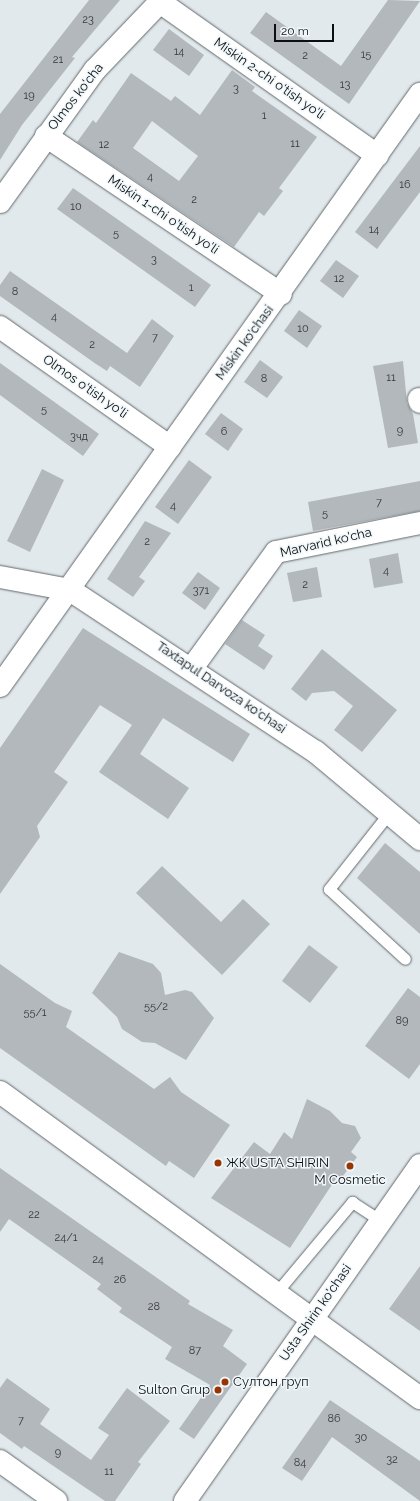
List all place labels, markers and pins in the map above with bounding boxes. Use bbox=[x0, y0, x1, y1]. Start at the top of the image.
place label: ЖК USTA SHIRIN bbox=[226, 1155, 330, 1171]
marker: ЖК USTA SHIRIN bbox=[213, 1158, 223, 1168]
marker: M Cosmetic bbox=[345, 1161, 355, 1171]
place label: M Cosmetic bbox=[314, 1172, 386, 1188]
place label: Султон груп bbox=[233, 1374, 309, 1390]
marker: Султон груп bbox=[220, 1377, 230, 1387]
place label: Sulton Grup bbox=[138, 1382, 210, 1398]
marker: Sulton Grup bbox=[213, 1385, 223, 1395]

